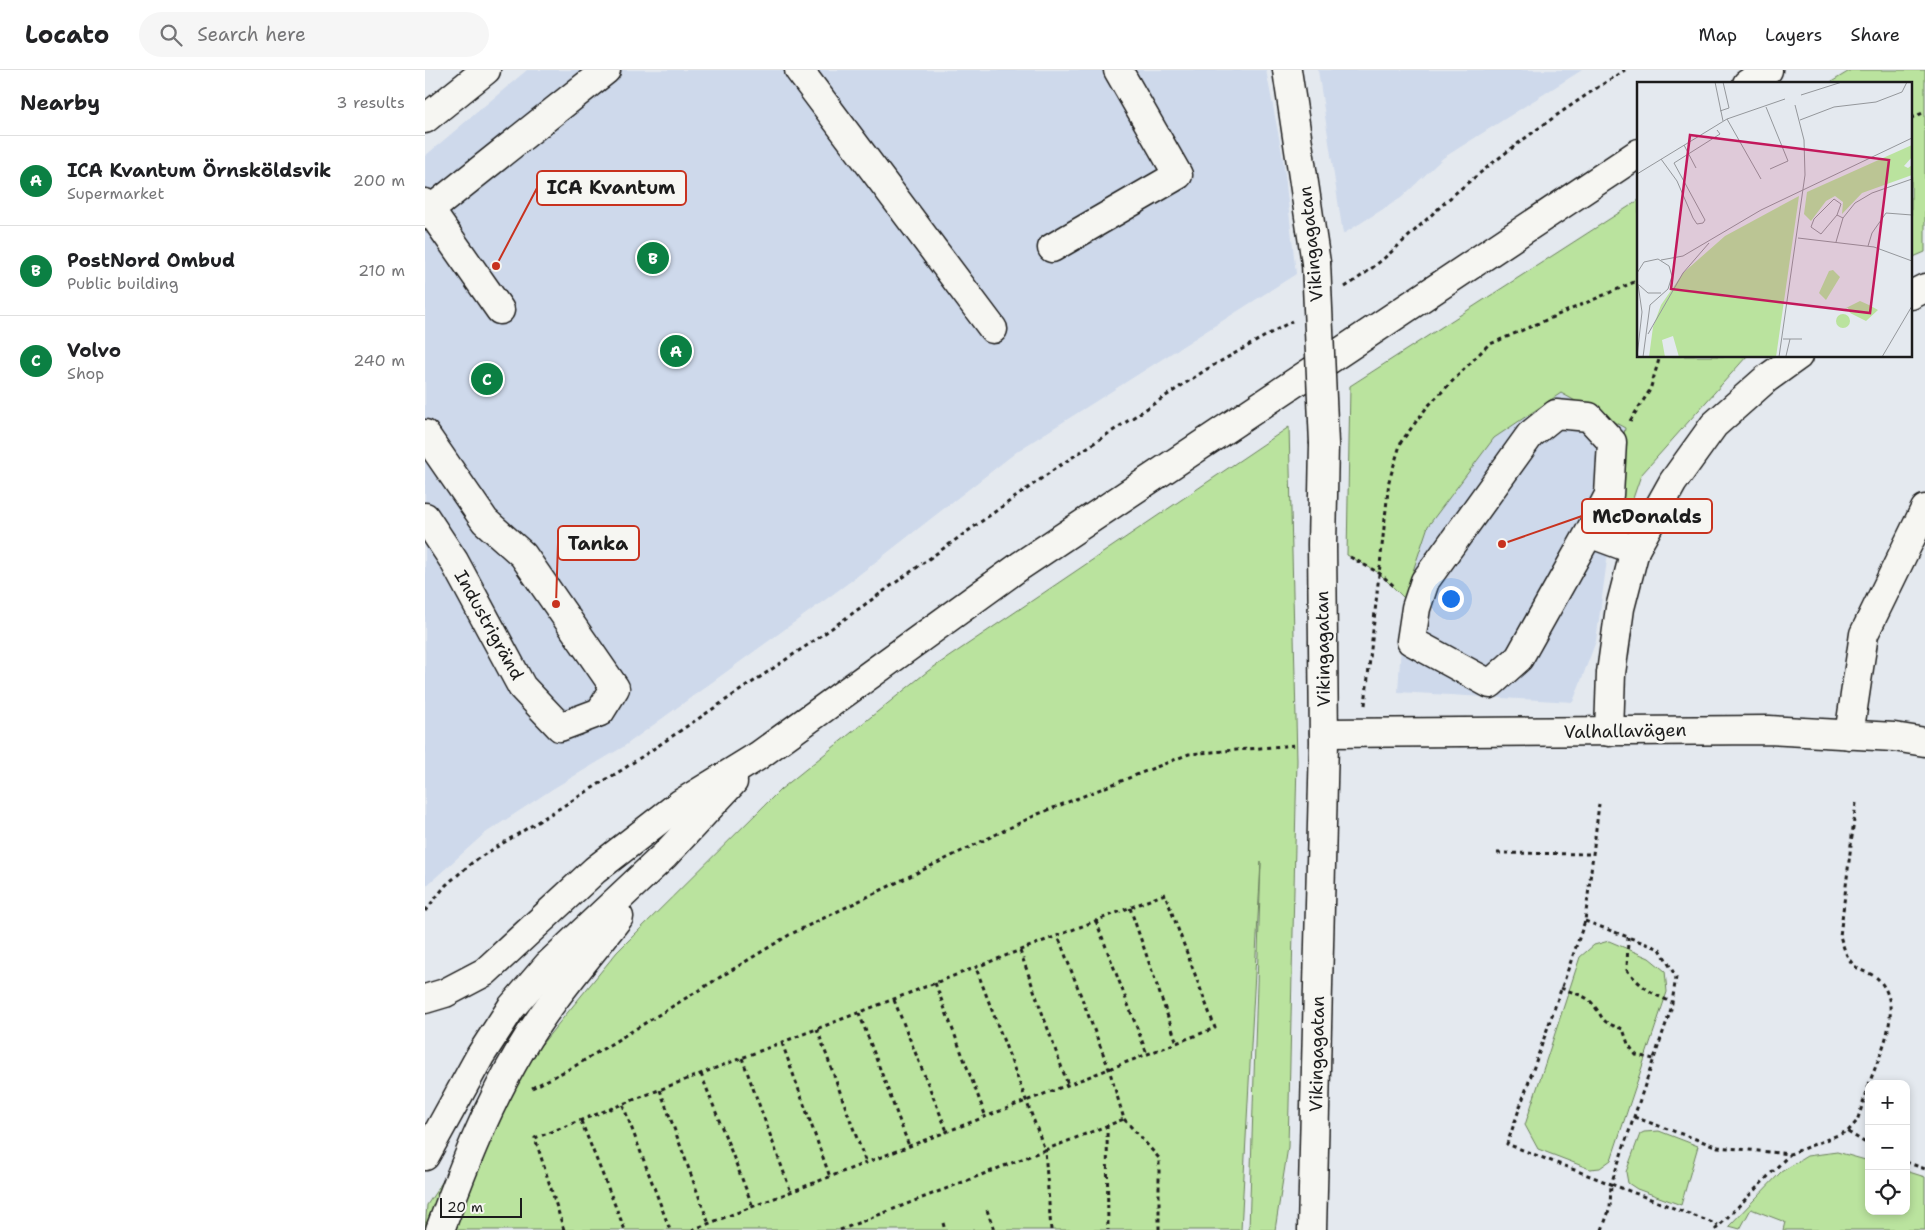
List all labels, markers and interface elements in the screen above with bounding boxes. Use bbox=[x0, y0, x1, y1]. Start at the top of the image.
search box bbox=[139, 12, 489, 57]
text: Locato bbox=[25, 19, 109, 51]
icon: search bbox=[157, 21, 185, 49]
text: Search here bbox=[197, 22, 306, 47]
text: Map bbox=[1699, 23, 1737, 47]
text: Layers bbox=[1765, 23, 1822, 47]
text: Share bbox=[1850, 23, 1900, 47]
inset map bbox=[1637, 82, 1913, 358]
text: Nearby bbox=[20, 89, 100, 117]
text: 3 results bbox=[336, 92, 405, 113]
text: ICA Kvantum Örnsköldsvik bbox=[67, 158, 332, 183]
text: A bbox=[30, 170, 42, 191]
text: 200 m bbox=[353, 170, 405, 191]
callout: ICA Kvantum bbox=[537, 171, 686, 205]
text: ICA Kvantum bbox=[547, 175, 675, 200]
text: Supermarket bbox=[67, 183, 164, 204]
street label: Vikingagatan bbox=[1293, 185, 1329, 303]
pin: B bbox=[637, 239, 669, 277]
text: PostNord Ombud bbox=[67, 248, 235, 273]
text: B bbox=[31, 260, 41, 281]
text: 210 m bbox=[358, 260, 405, 281]
text: Public building bbox=[67, 273, 179, 294]
pin: A bbox=[660, 332, 692, 370]
text: Volvo bbox=[67, 338, 121, 363]
text: C bbox=[31, 350, 41, 371]
text: 240 m bbox=[353, 350, 405, 371]
pin: C bbox=[471, 360, 503, 398]
text: Shop bbox=[67, 363, 104, 384]
callout: McDonalds bbox=[1582, 499, 1712, 533]
text: McDonalds bbox=[1592, 504, 1702, 529]
callout: Tanka bbox=[558, 526, 639, 560]
text: Tanka bbox=[568, 531, 628, 556]
street label: Industrigränd bbox=[449, 566, 529, 684]
your location bbox=[1438, 586, 1464, 612]
street label: Vikingagatan bbox=[1310, 591, 1336, 707]
street label: Valhallavägen bbox=[1563, 718, 1687, 744]
street label: Vikingagatan bbox=[1304, 996, 1330, 1112]
map controls bbox=[1865, 1080, 1910, 1215]
button: + bbox=[1865, 1080, 1910, 1125]
button: − bbox=[1865, 1125, 1910, 1170]
button: locate bbox=[1865, 1170, 1910, 1215]
scale bar bbox=[440, 1195, 523, 1218]
text: 20 m bbox=[447, 1198, 483, 1216]

